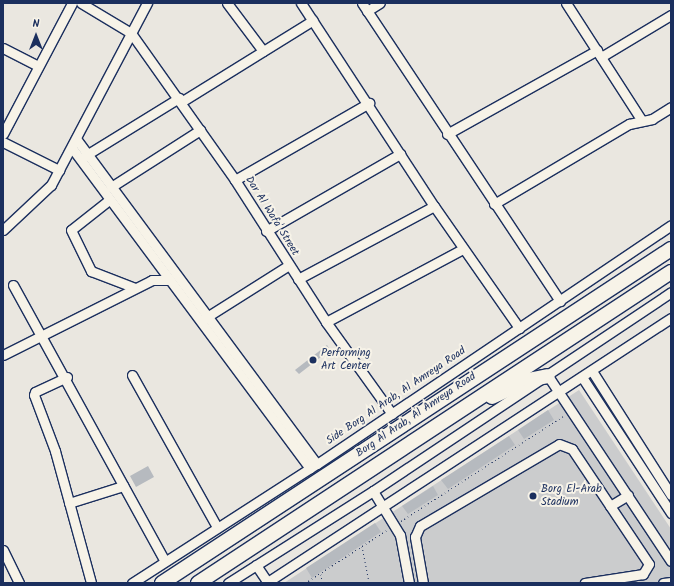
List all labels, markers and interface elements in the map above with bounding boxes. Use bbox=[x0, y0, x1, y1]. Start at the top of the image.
text: N bbox=[33, 15, 39, 33]
north arrow bbox=[16, 16, 56, 56]
street label: Dar Al Wafa' Street bbox=[242, 174, 302, 258]
street label: Side Borg Al Arab, Al Amreya Road bbox=[324, 344, 468, 448]
place label: Performing Art Center bbox=[321, 347, 371, 373]
marker: Performing Art Center bbox=[308, 355, 318, 365]
street label: Borg Al Arab, Al Amreya Road bbox=[354, 370, 478, 460]
place label: Borg El-Arab Stadium bbox=[541, 483, 602, 509]
marker: Borg El-Arab Stadium bbox=[528, 491, 538, 501]

